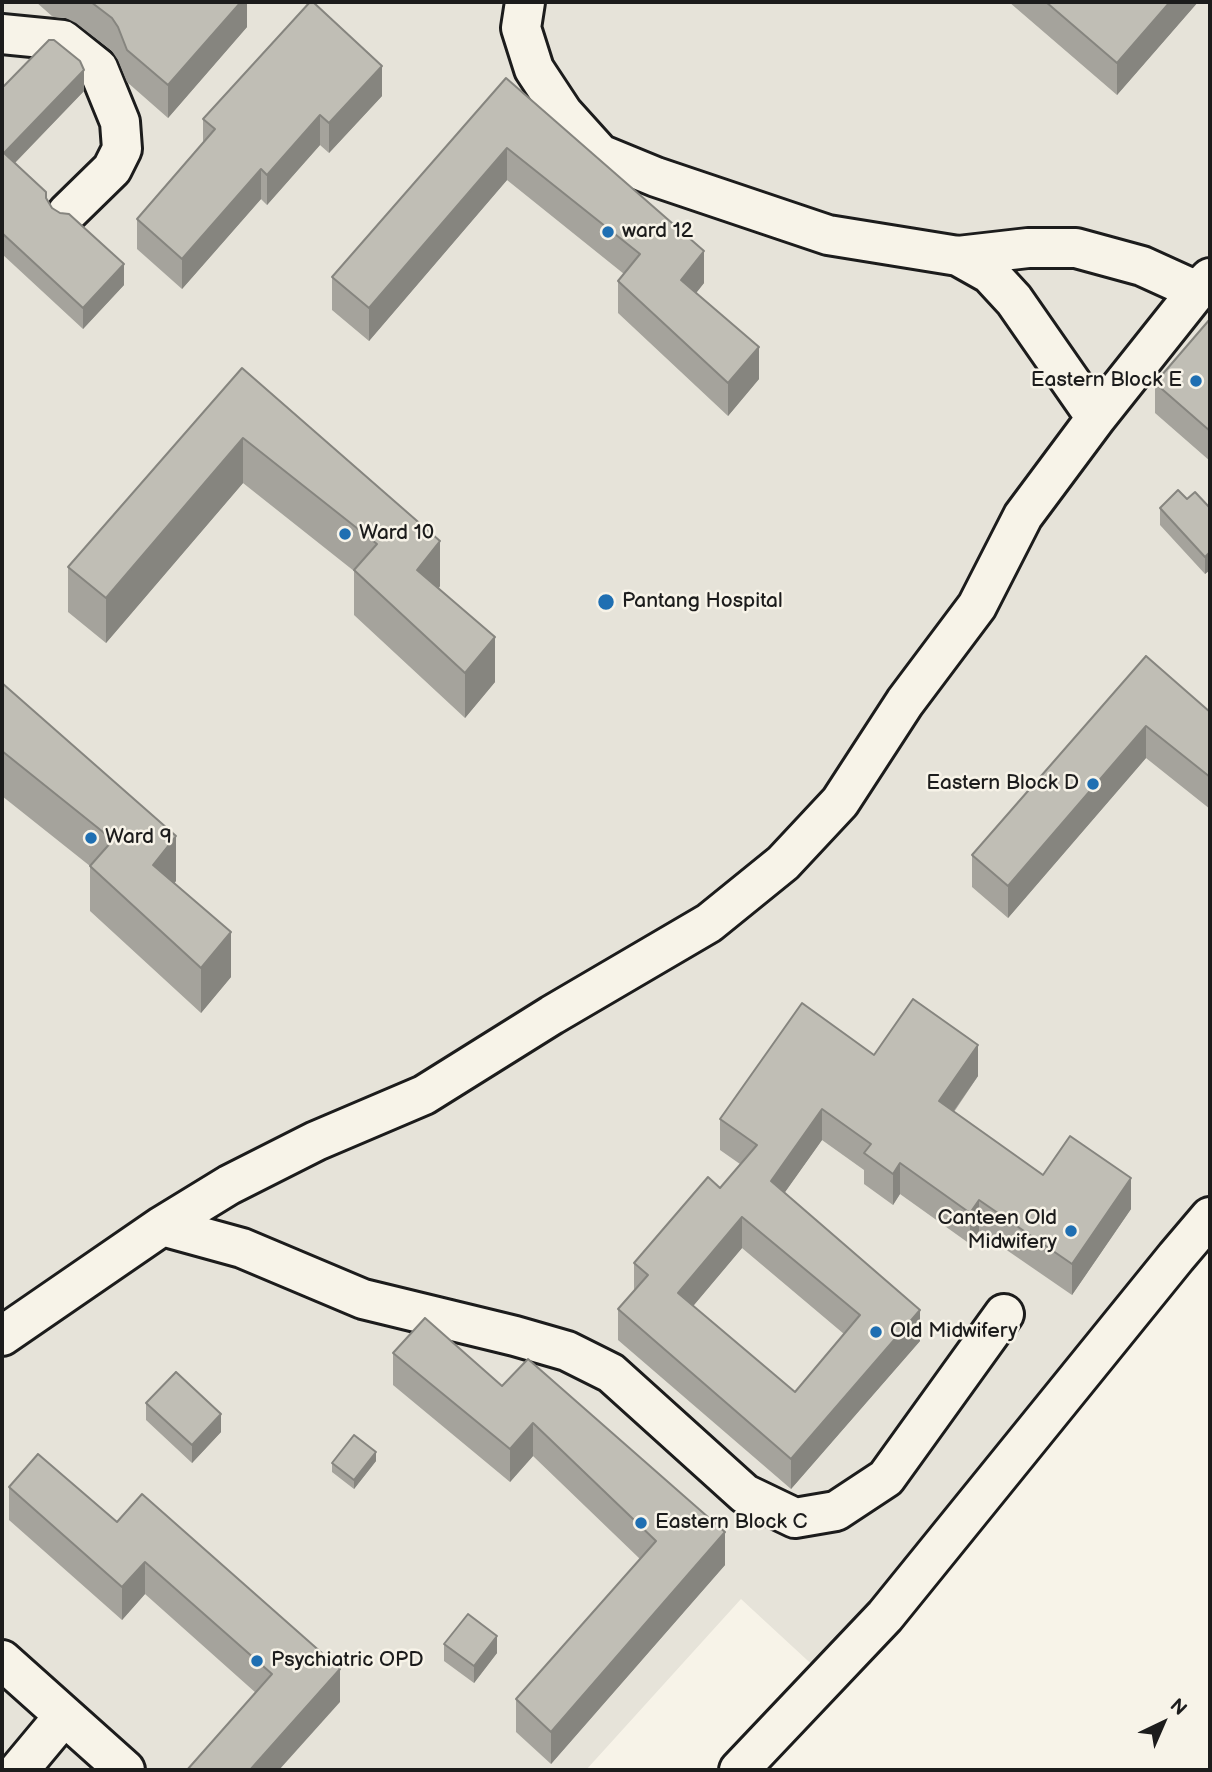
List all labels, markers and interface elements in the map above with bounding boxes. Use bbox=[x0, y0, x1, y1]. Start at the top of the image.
place label: ward 12 bbox=[622, 219, 693, 245]
marker: ward 12 bbox=[600, 224, 616, 240]
place label: Eastern Block E bbox=[1031, 368, 1182, 394]
marker: Eastern Block E bbox=[1188, 373, 1204, 389]
place label: Ward 10 bbox=[359, 521, 434, 547]
marker: Ward 10 bbox=[337, 526, 353, 542]
place label: Pantang Hospital bbox=[622, 589, 783, 615]
marker: Pantang Hospital bbox=[596, 592, 616, 612]
place label: Eastern Block D bbox=[926, 771, 1079, 797]
marker: Eastern Block D bbox=[1085, 776, 1101, 792]
place label: Ward 9 bbox=[105, 825, 172, 851]
marker: Ward 9 bbox=[83, 830, 99, 846]
place label: Canteen Old Midwifery bbox=[938, 1206, 1057, 1256]
marker: Canteen Old Midwifery bbox=[1063, 1223, 1079, 1239]
place label: Old Midwifery bbox=[890, 1319, 1018, 1345]
marker: Old Midwifery bbox=[868, 1324, 884, 1340]
place label: Eastern Block C bbox=[655, 1510, 807, 1536]
marker: Eastern Block C bbox=[633, 1515, 649, 1531]
place label: Psychiatric OPD bbox=[271, 1648, 424, 1674]
marker: Psychiatric OPD bbox=[249, 1653, 265, 1669]
north arrow bbox=[1128, 1688, 1198, 1758]
text: N bbox=[1165, 1694, 1191, 1721]

